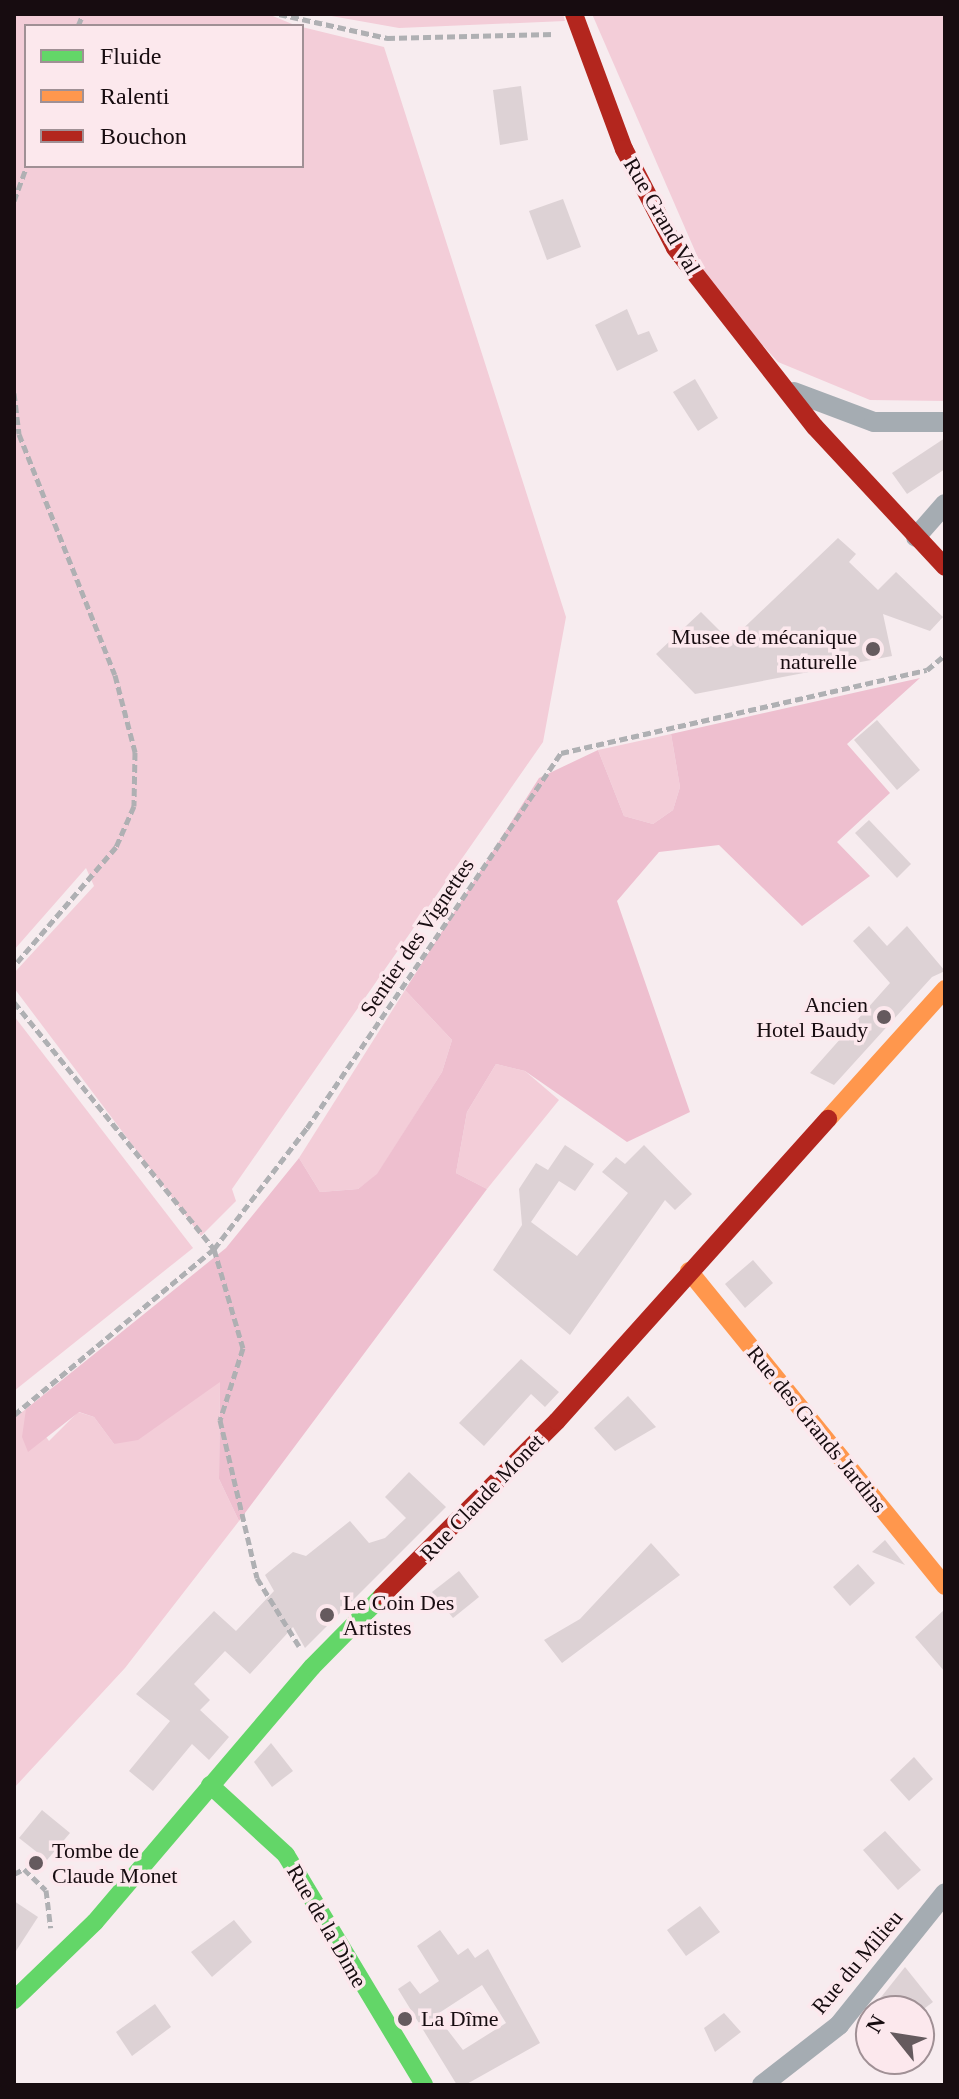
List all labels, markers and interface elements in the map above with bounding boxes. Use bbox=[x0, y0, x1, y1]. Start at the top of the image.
legend bbox=[24, 24, 304, 168]
text: Fluide bbox=[100, 43, 161, 69]
text: Ralenti bbox=[100, 83, 169, 109]
text: Bouchon bbox=[100, 123, 187, 149]
street label: Rue Grand Val bbox=[618, 153, 706, 279]
place label: Musee de mécanique naturelle bbox=[671, 623, 857, 674]
marker: Musee de mécanique naturelle bbox=[864, 640, 882, 658]
street label: Sentier des Vignettes bbox=[354, 853, 480, 1021]
place label: Ancien Hotel Baudy bbox=[756, 991, 868, 1042]
marker: Ancien Hotel Baudy bbox=[875, 1008, 893, 1026]
street label: Rue des Grands Jardins bbox=[742, 1340, 892, 1518]
street label: Rue Claude Monet bbox=[415, 1428, 549, 1566]
place label: Le Coin Des Artistes bbox=[343, 1589, 454, 1640]
marker: Le Coin Des Artistes bbox=[318, 1606, 336, 1624]
place label: Tombe de Claude Monet bbox=[52, 1837, 177, 1888]
marker: Tombe de Claude Monet bbox=[27, 1854, 45, 1872]
street label: Rue de la Dime bbox=[281, 1860, 373, 1992]
street label: Rue du Milieu bbox=[806, 1905, 908, 2019]
north arrow bbox=[855, 1995, 935, 2075]
place label: La Dîme bbox=[421, 2006, 499, 2032]
marker: La Dîme bbox=[396, 2010, 414, 2028]
text: N bbox=[861, 2011, 890, 2037]

